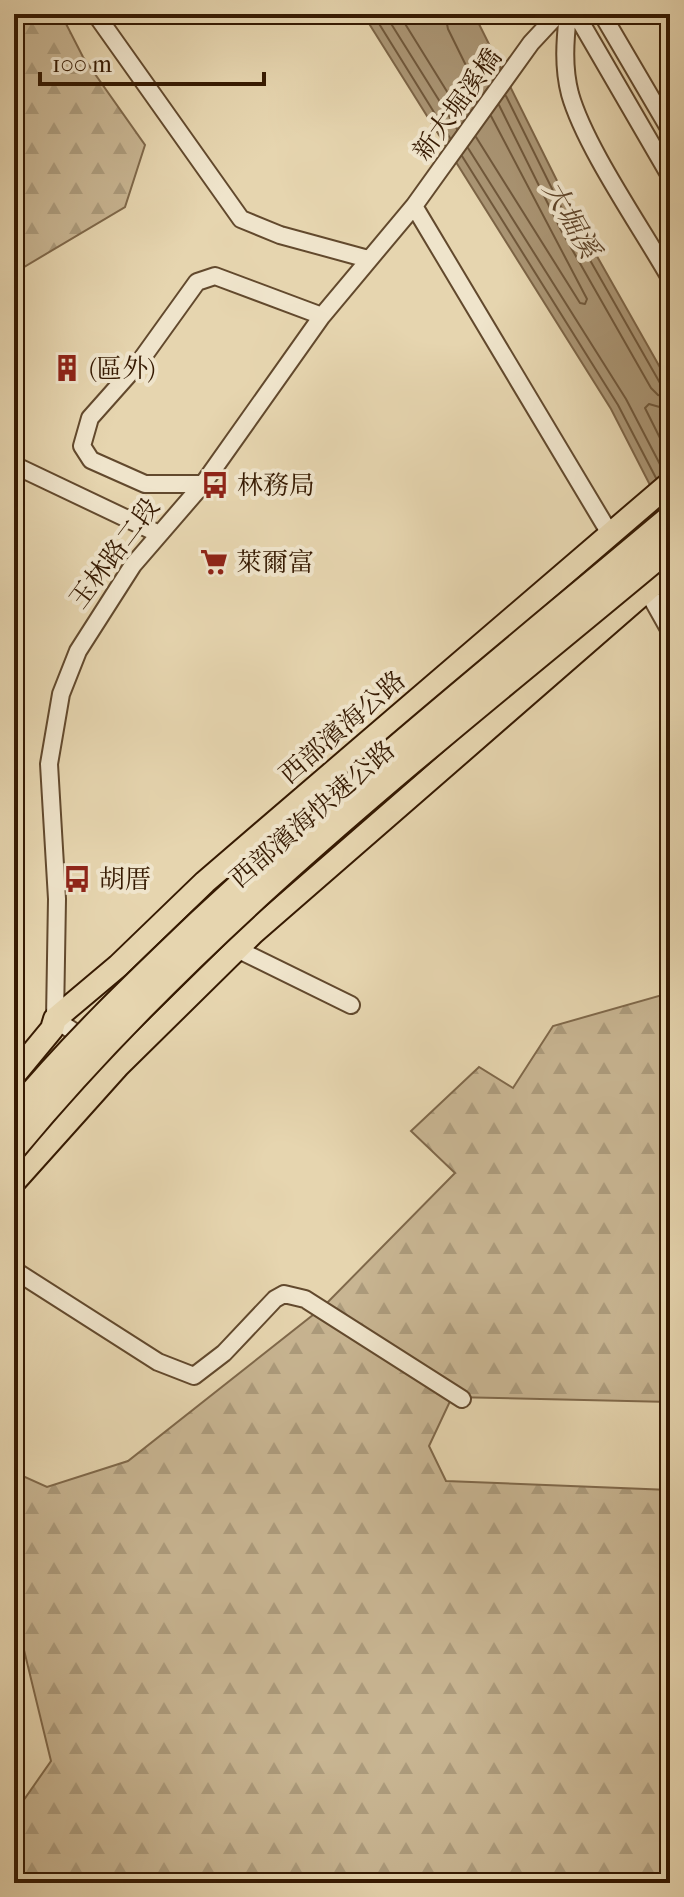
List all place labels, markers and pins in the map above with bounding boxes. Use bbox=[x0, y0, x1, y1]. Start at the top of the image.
building icon: (區外) bbox=[52, 353, 82, 383]
place label: (區外) bbox=[89, 353, 155, 384]
bus stop icon: 林務局 bbox=[200, 470, 230, 500]
place label: 林務局 bbox=[237, 470, 315, 501]
supermarket icon: 萊爾富 bbox=[199, 547, 229, 577]
place label: 萊爾富 bbox=[236, 547, 314, 578]
bus stop icon: 胡厝 bbox=[62, 864, 92, 894]
place label: 胡厝 bbox=[99, 864, 151, 895]

